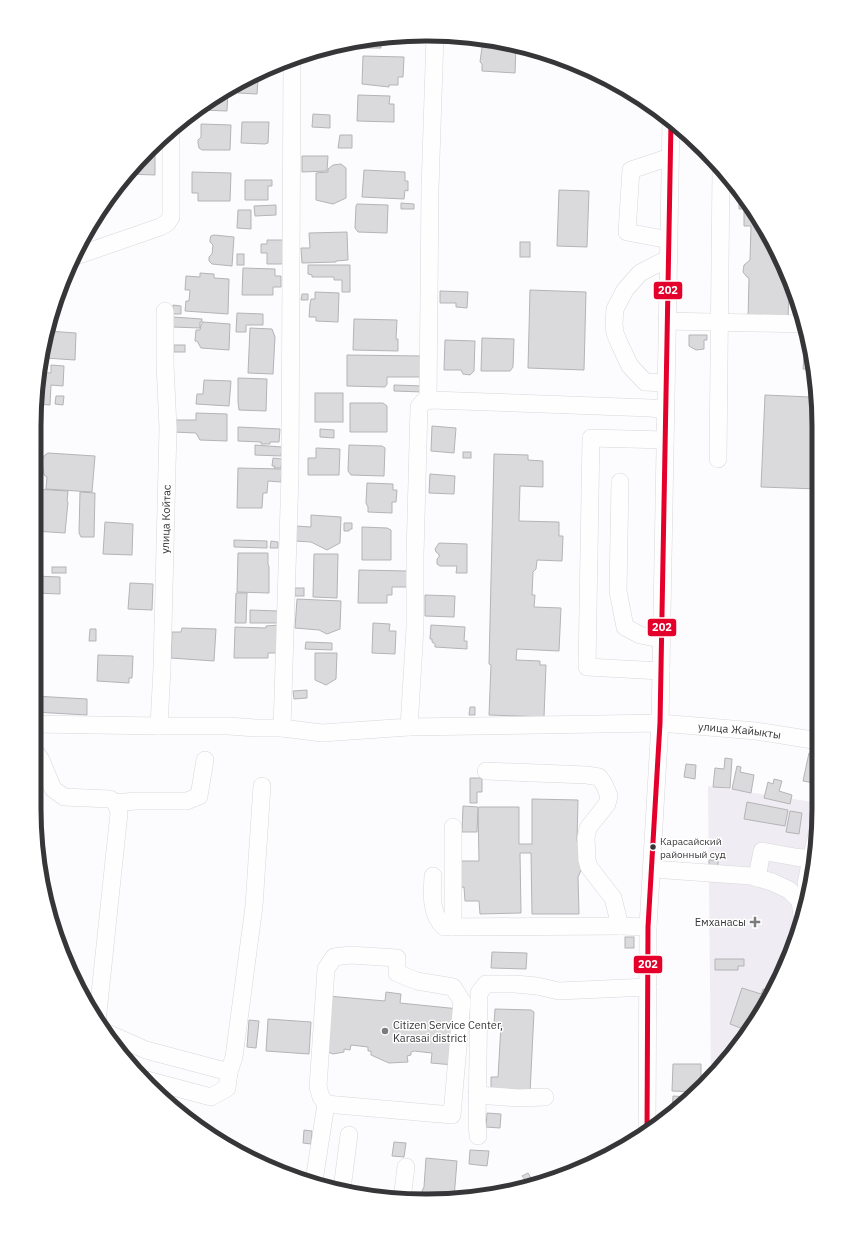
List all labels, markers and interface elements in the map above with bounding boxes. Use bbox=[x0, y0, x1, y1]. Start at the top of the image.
line badge: 202 bbox=[653, 281, 683, 300]
text: 202 bbox=[658, 283, 678, 297]
street label: улица Койтас bbox=[158, 484, 174, 554]
line badge: 202 bbox=[647, 618, 677, 637]
text: 202 bbox=[652, 620, 672, 634]
street label: улица Жайыкты bbox=[698, 719, 782, 742]
place label: Карасайский районный суд bbox=[660, 835, 726, 861]
marker: Карасайский районный суд bbox=[648, 842, 658, 852]
place label: Емханасы bbox=[695, 915, 746, 929]
marker: Емханасы bbox=[749, 916, 761, 928]
line badge: 202 bbox=[633, 955, 663, 974]
text: 202 bbox=[638, 957, 658, 971]
place label: Citizen Service Center, Karasai district bbox=[393, 1018, 503, 1045]
marker: Citizen Service Center, Karasai district bbox=[380, 1026, 390, 1036]

